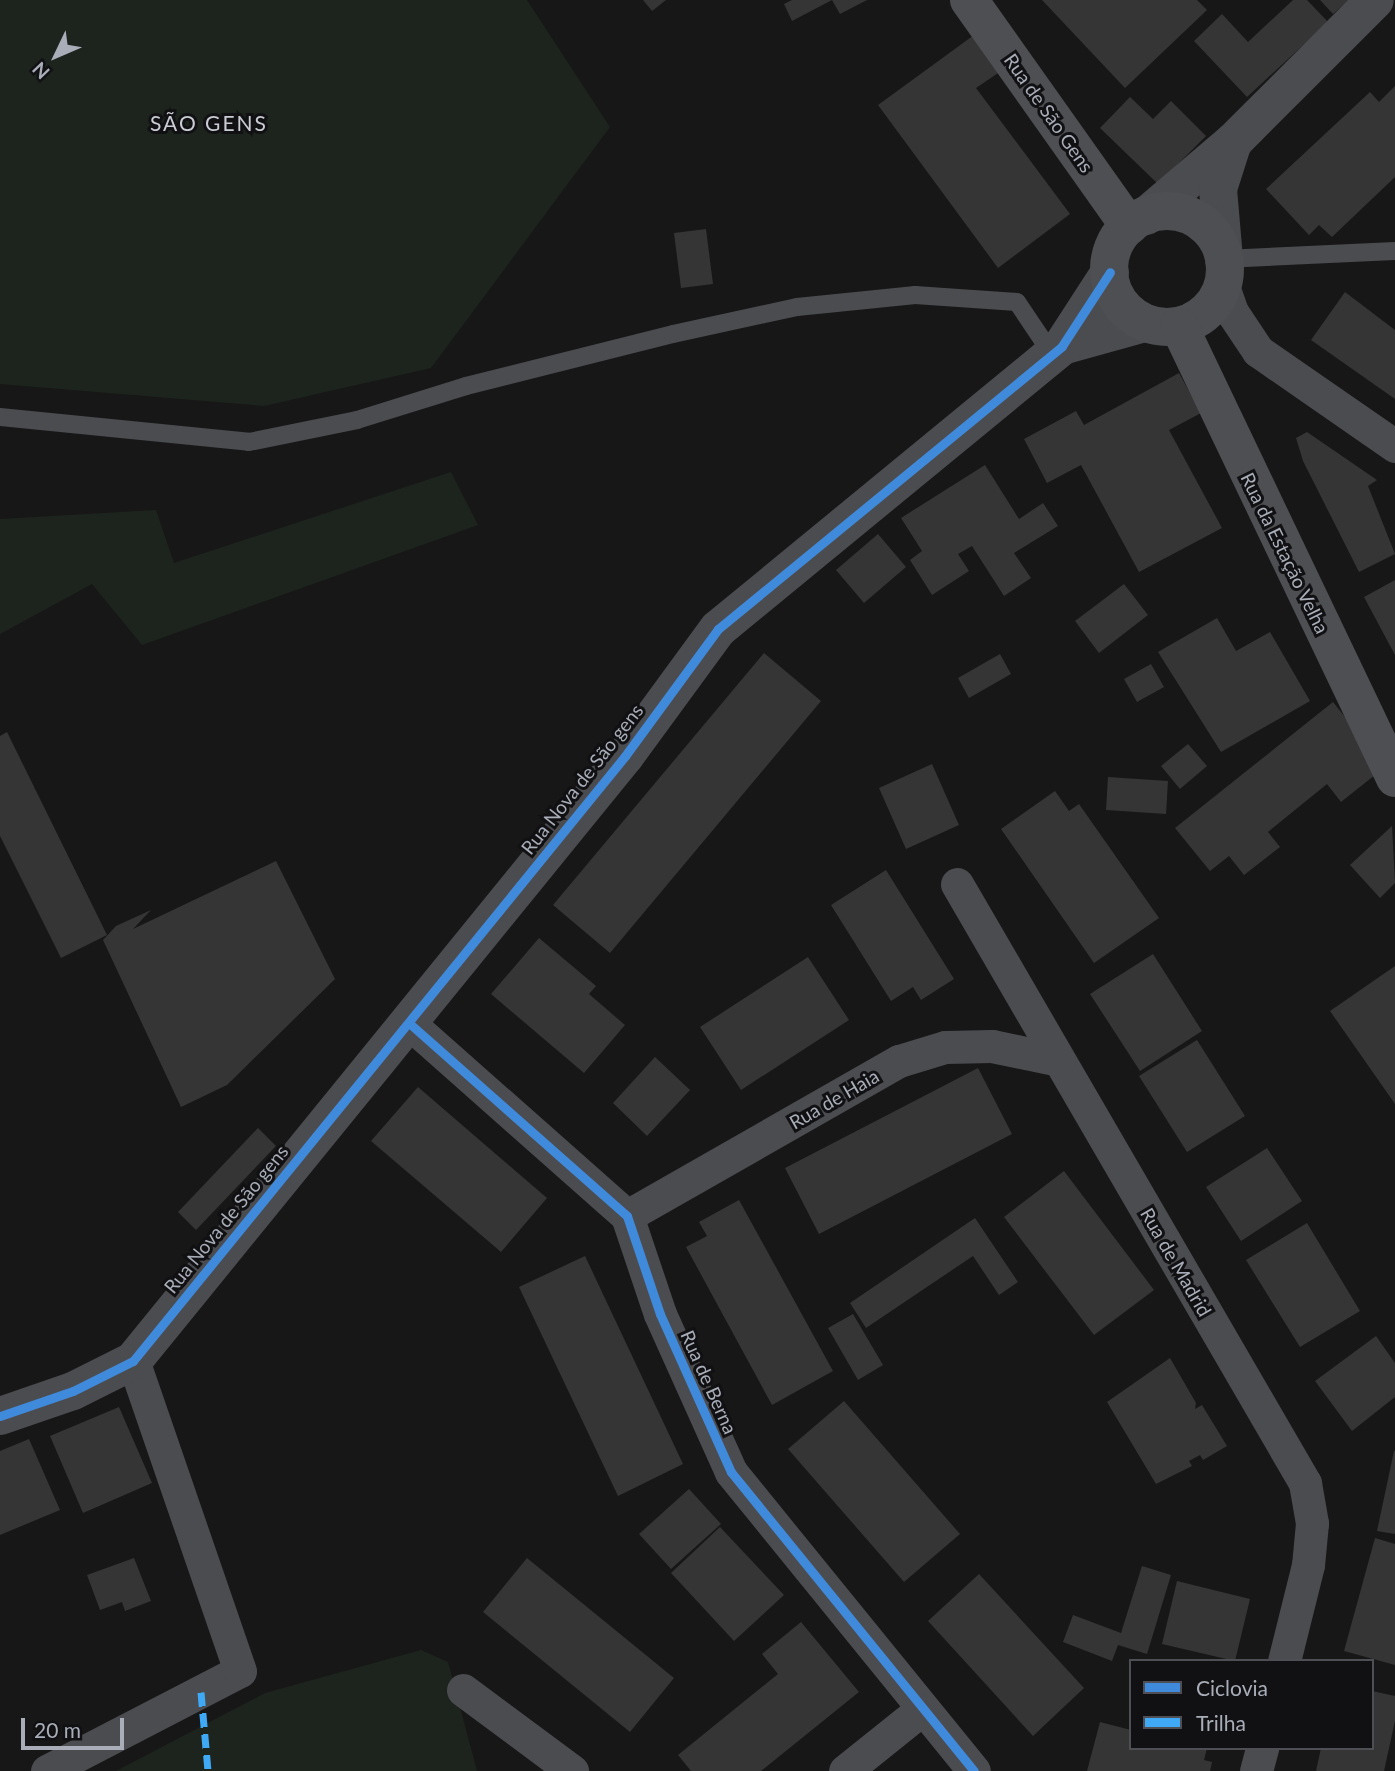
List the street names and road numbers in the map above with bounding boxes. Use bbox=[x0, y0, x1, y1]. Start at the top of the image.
street label: Rua de São Gens bbox=[1000, 49, 1098, 177]
street label: Rua da Estação Velha bbox=[1236, 469, 1334, 637]
street label: Rua Nova de São gens bbox=[516, 699, 648, 859]
street label: Rua de Haia bbox=[785, 1064, 883, 1134]
street label: Rua Nova de São gens bbox=[159, 1140, 293, 1298]
street label: Rua de Madrid bbox=[1136, 1204, 1216, 1320]
street label: Rua de Berna bbox=[676, 1327, 742, 1437]

